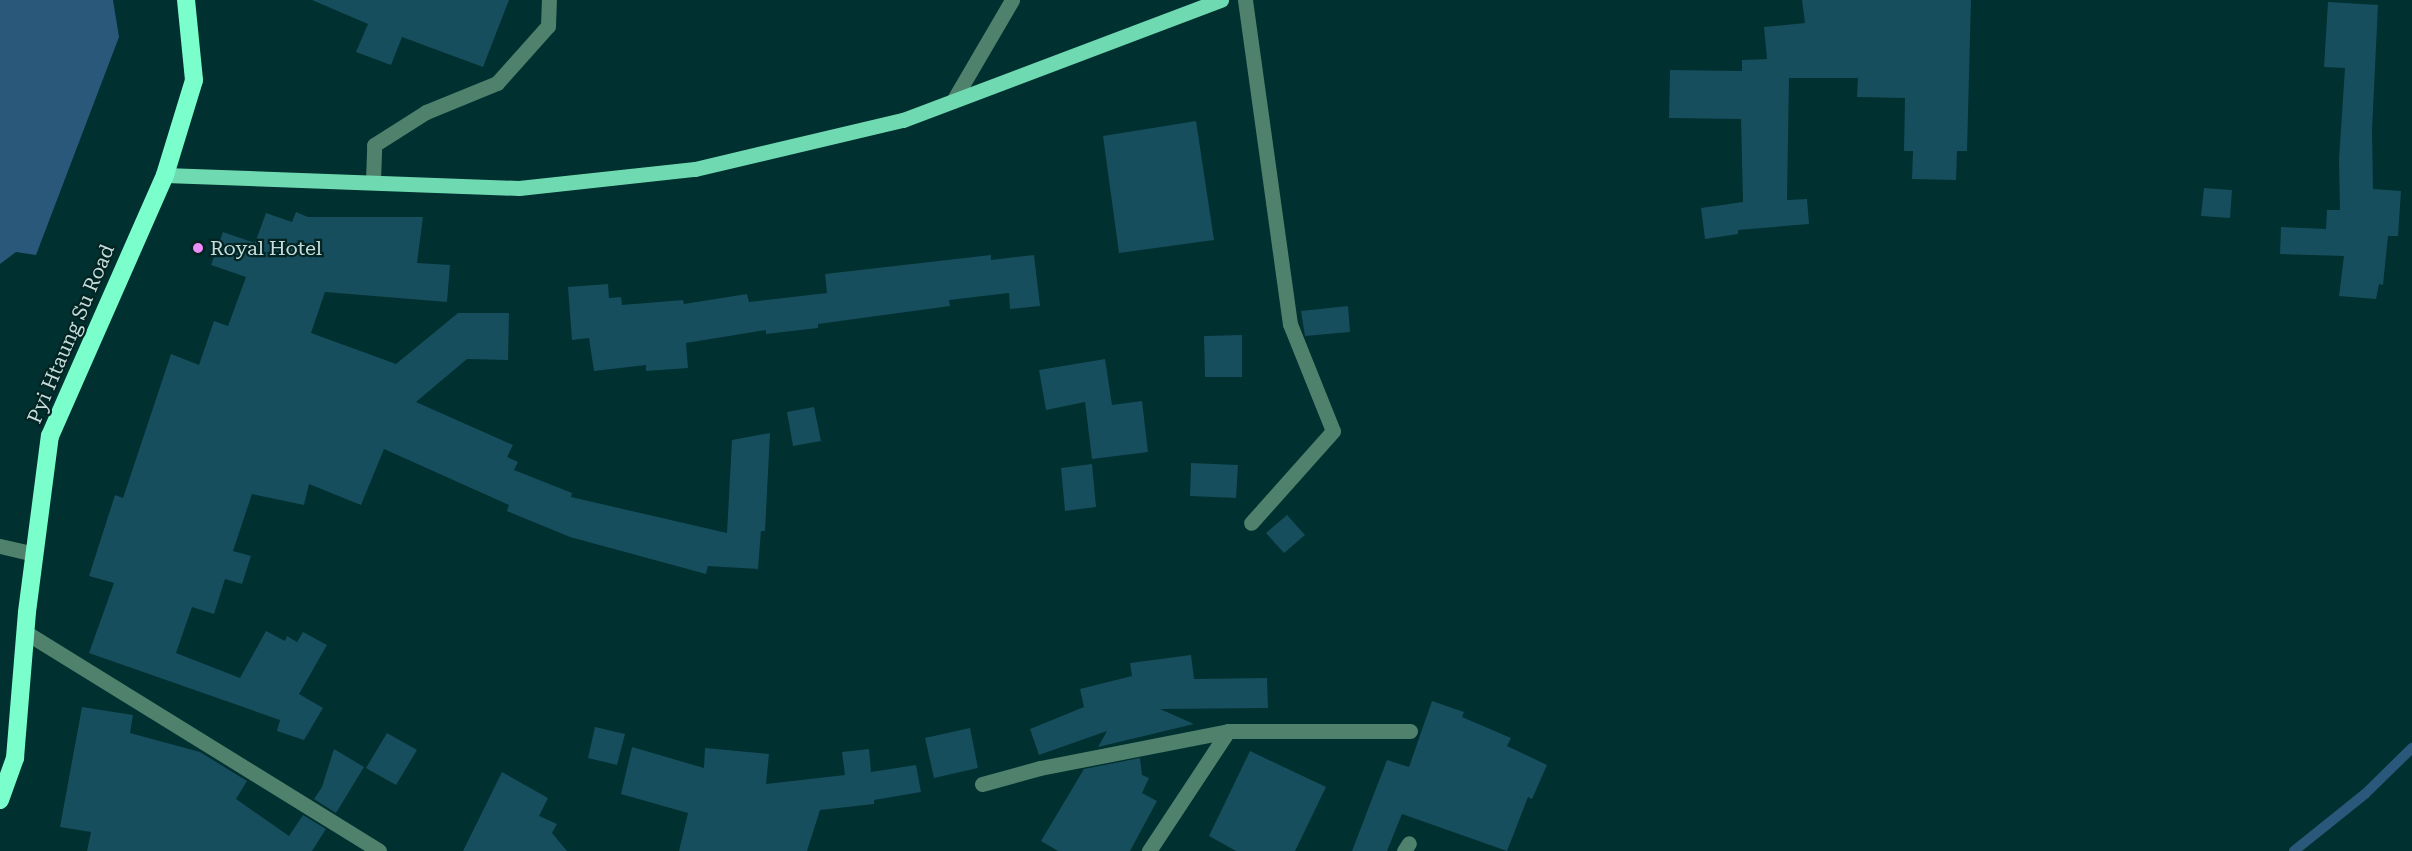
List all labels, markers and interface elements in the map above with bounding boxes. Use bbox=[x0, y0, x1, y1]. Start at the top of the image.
place label: Royal Hotel bbox=[210, 236, 322, 260]
street label: Pyi Htaung Su Road bbox=[22, 241, 120, 427]
marker: Royal Hotel bbox=[191, 241, 205, 255]

